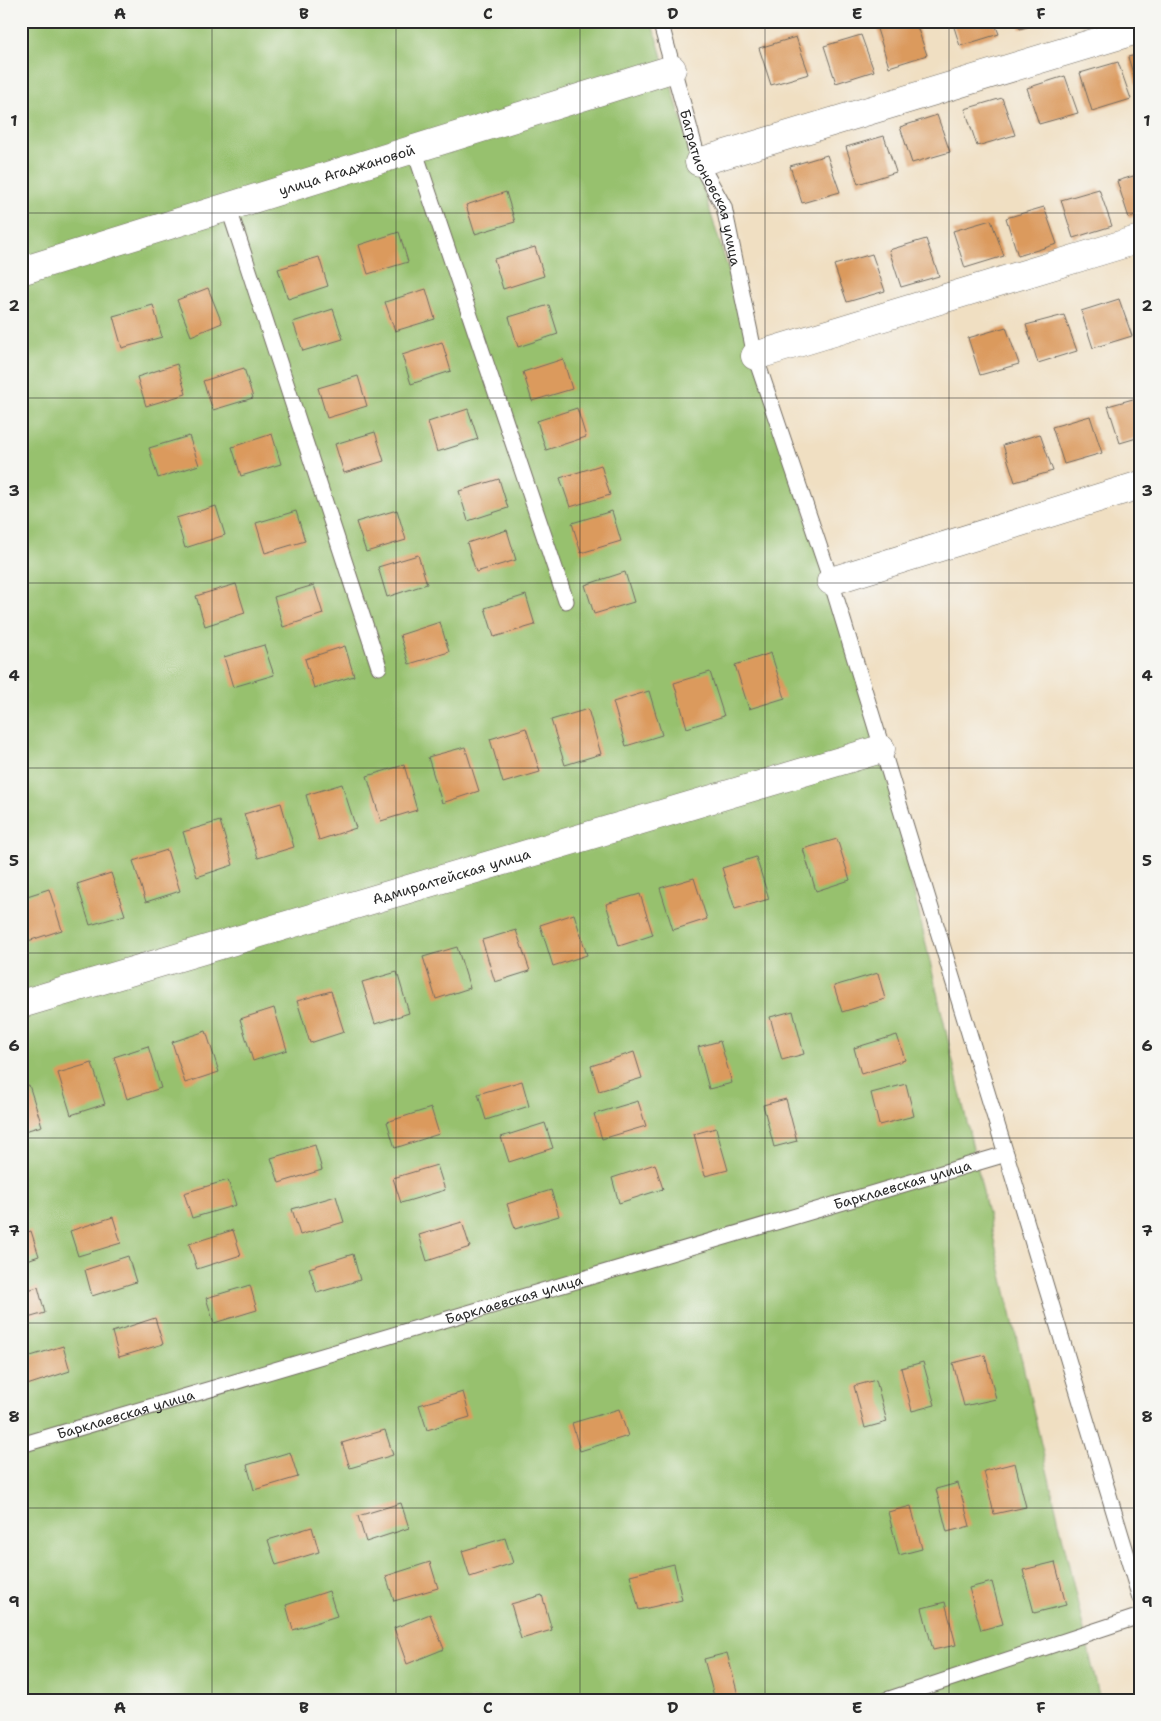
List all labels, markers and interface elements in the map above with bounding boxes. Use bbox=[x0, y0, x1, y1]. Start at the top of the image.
text: A bbox=[114, 3, 126, 24]
text: B bbox=[299, 3, 309, 24]
text: C bbox=[483, 3, 493, 24]
text: D bbox=[667, 3, 679, 24]
text: E bbox=[852, 3, 862, 24]
text: F bbox=[1036, 3, 1046, 24]
street label: Багратионовская улица bbox=[676, 107, 745, 268]
text: 1 bbox=[10, 110, 18, 131]
text: 1 bbox=[1143, 110, 1151, 131]
street label: улица Агаджановой bbox=[276, 140, 417, 199]
text: 2 bbox=[8, 295, 20, 316]
text: 2 bbox=[1141, 295, 1153, 316]
text: 3 bbox=[8, 480, 20, 501]
text: 3 bbox=[1141, 480, 1153, 501]
text: 4 bbox=[8, 665, 20, 686]
text: 4 bbox=[1141, 665, 1153, 686]
street label: Адмиралтейская улица bbox=[370, 844, 533, 908]
text: 5 bbox=[9, 850, 19, 871]
text: 5 bbox=[1142, 850, 1152, 871]
text: 6 bbox=[8, 1035, 20, 1056]
text: 6 bbox=[1141, 1035, 1153, 1056]
street label: Барклаевская улица bbox=[831, 1156, 973, 1213]
text: 7 bbox=[8, 1220, 20, 1241]
text: 7 bbox=[1141, 1220, 1153, 1241]
street label: Барклаевская улица bbox=[443, 1270, 585, 1328]
street label: Барклаевская улица bbox=[55, 1385, 197, 1443]
text: 8 bbox=[8, 1406, 20, 1427]
text: 8 bbox=[1141, 1406, 1153, 1427]
text: 9 bbox=[8, 1591, 20, 1612]
text: 9 bbox=[1141, 1591, 1153, 1612]
text: A bbox=[114, 1697, 126, 1718]
text: B bbox=[299, 1697, 309, 1718]
text: C bbox=[483, 1697, 493, 1718]
text: D bbox=[667, 1697, 679, 1718]
text: E bbox=[852, 1697, 862, 1718]
text: F bbox=[1036, 1697, 1046, 1718]

